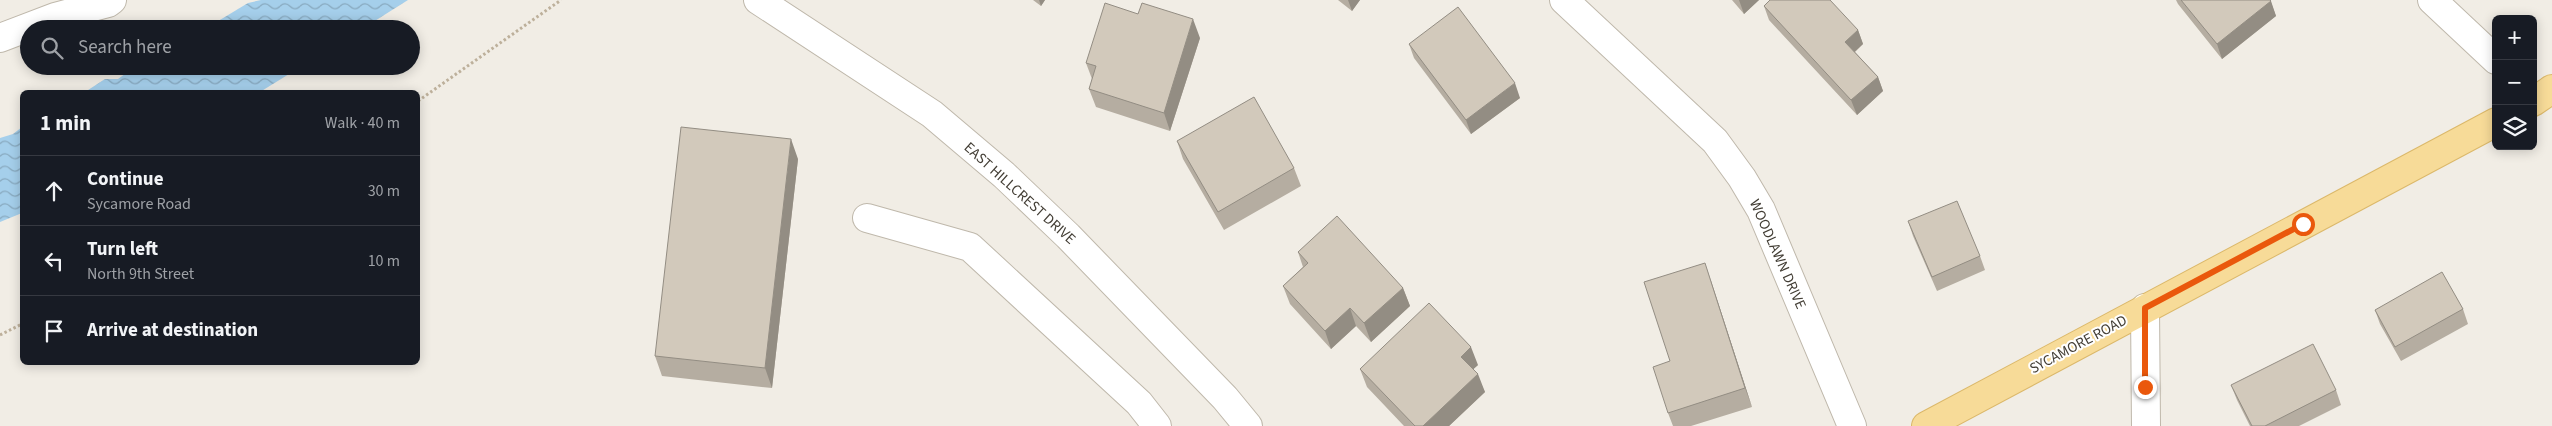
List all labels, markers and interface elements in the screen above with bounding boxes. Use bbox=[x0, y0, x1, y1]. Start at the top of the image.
map controls bbox=[2492, 15, 2537, 150]
button: + bbox=[2492, 15, 2537, 60]
search box bbox=[20, 20, 420, 75]
icon: search bbox=[38, 34, 66, 62]
text: Search here bbox=[78, 34, 172, 61]
button: − bbox=[2492, 60, 2537, 105]
button: layers bbox=[2492, 105, 2537, 150]
text: 1 min bbox=[40, 108, 91, 138]
text: Walk · 40 m bbox=[325, 112, 400, 134]
street label: EAST HILLCREST DRIVE bbox=[959, 137, 1080, 249]
text: Continue bbox=[87, 166, 164, 193]
icon: ahead bbox=[40, 177, 68, 205]
text: 30 m bbox=[368, 180, 400, 202]
text: Sycamore Road bbox=[87, 193, 191, 215]
street label: WOODLAWN DRIVE bbox=[1744, 196, 1811, 313]
route start bbox=[2292, 213, 2315, 236]
text: Turn left bbox=[87, 236, 158, 263]
icon: left bbox=[40, 247, 68, 275]
text: 10 m bbox=[368, 250, 400, 272]
text: North 9th Street bbox=[87, 263, 194, 285]
street label: SYCAMORE ROAD bbox=[2026, 310, 2131, 379]
icon: arrive bbox=[40, 317, 68, 345]
text: Arrive at destination bbox=[87, 317, 258, 344]
route end bbox=[2134, 376, 2157, 399]

